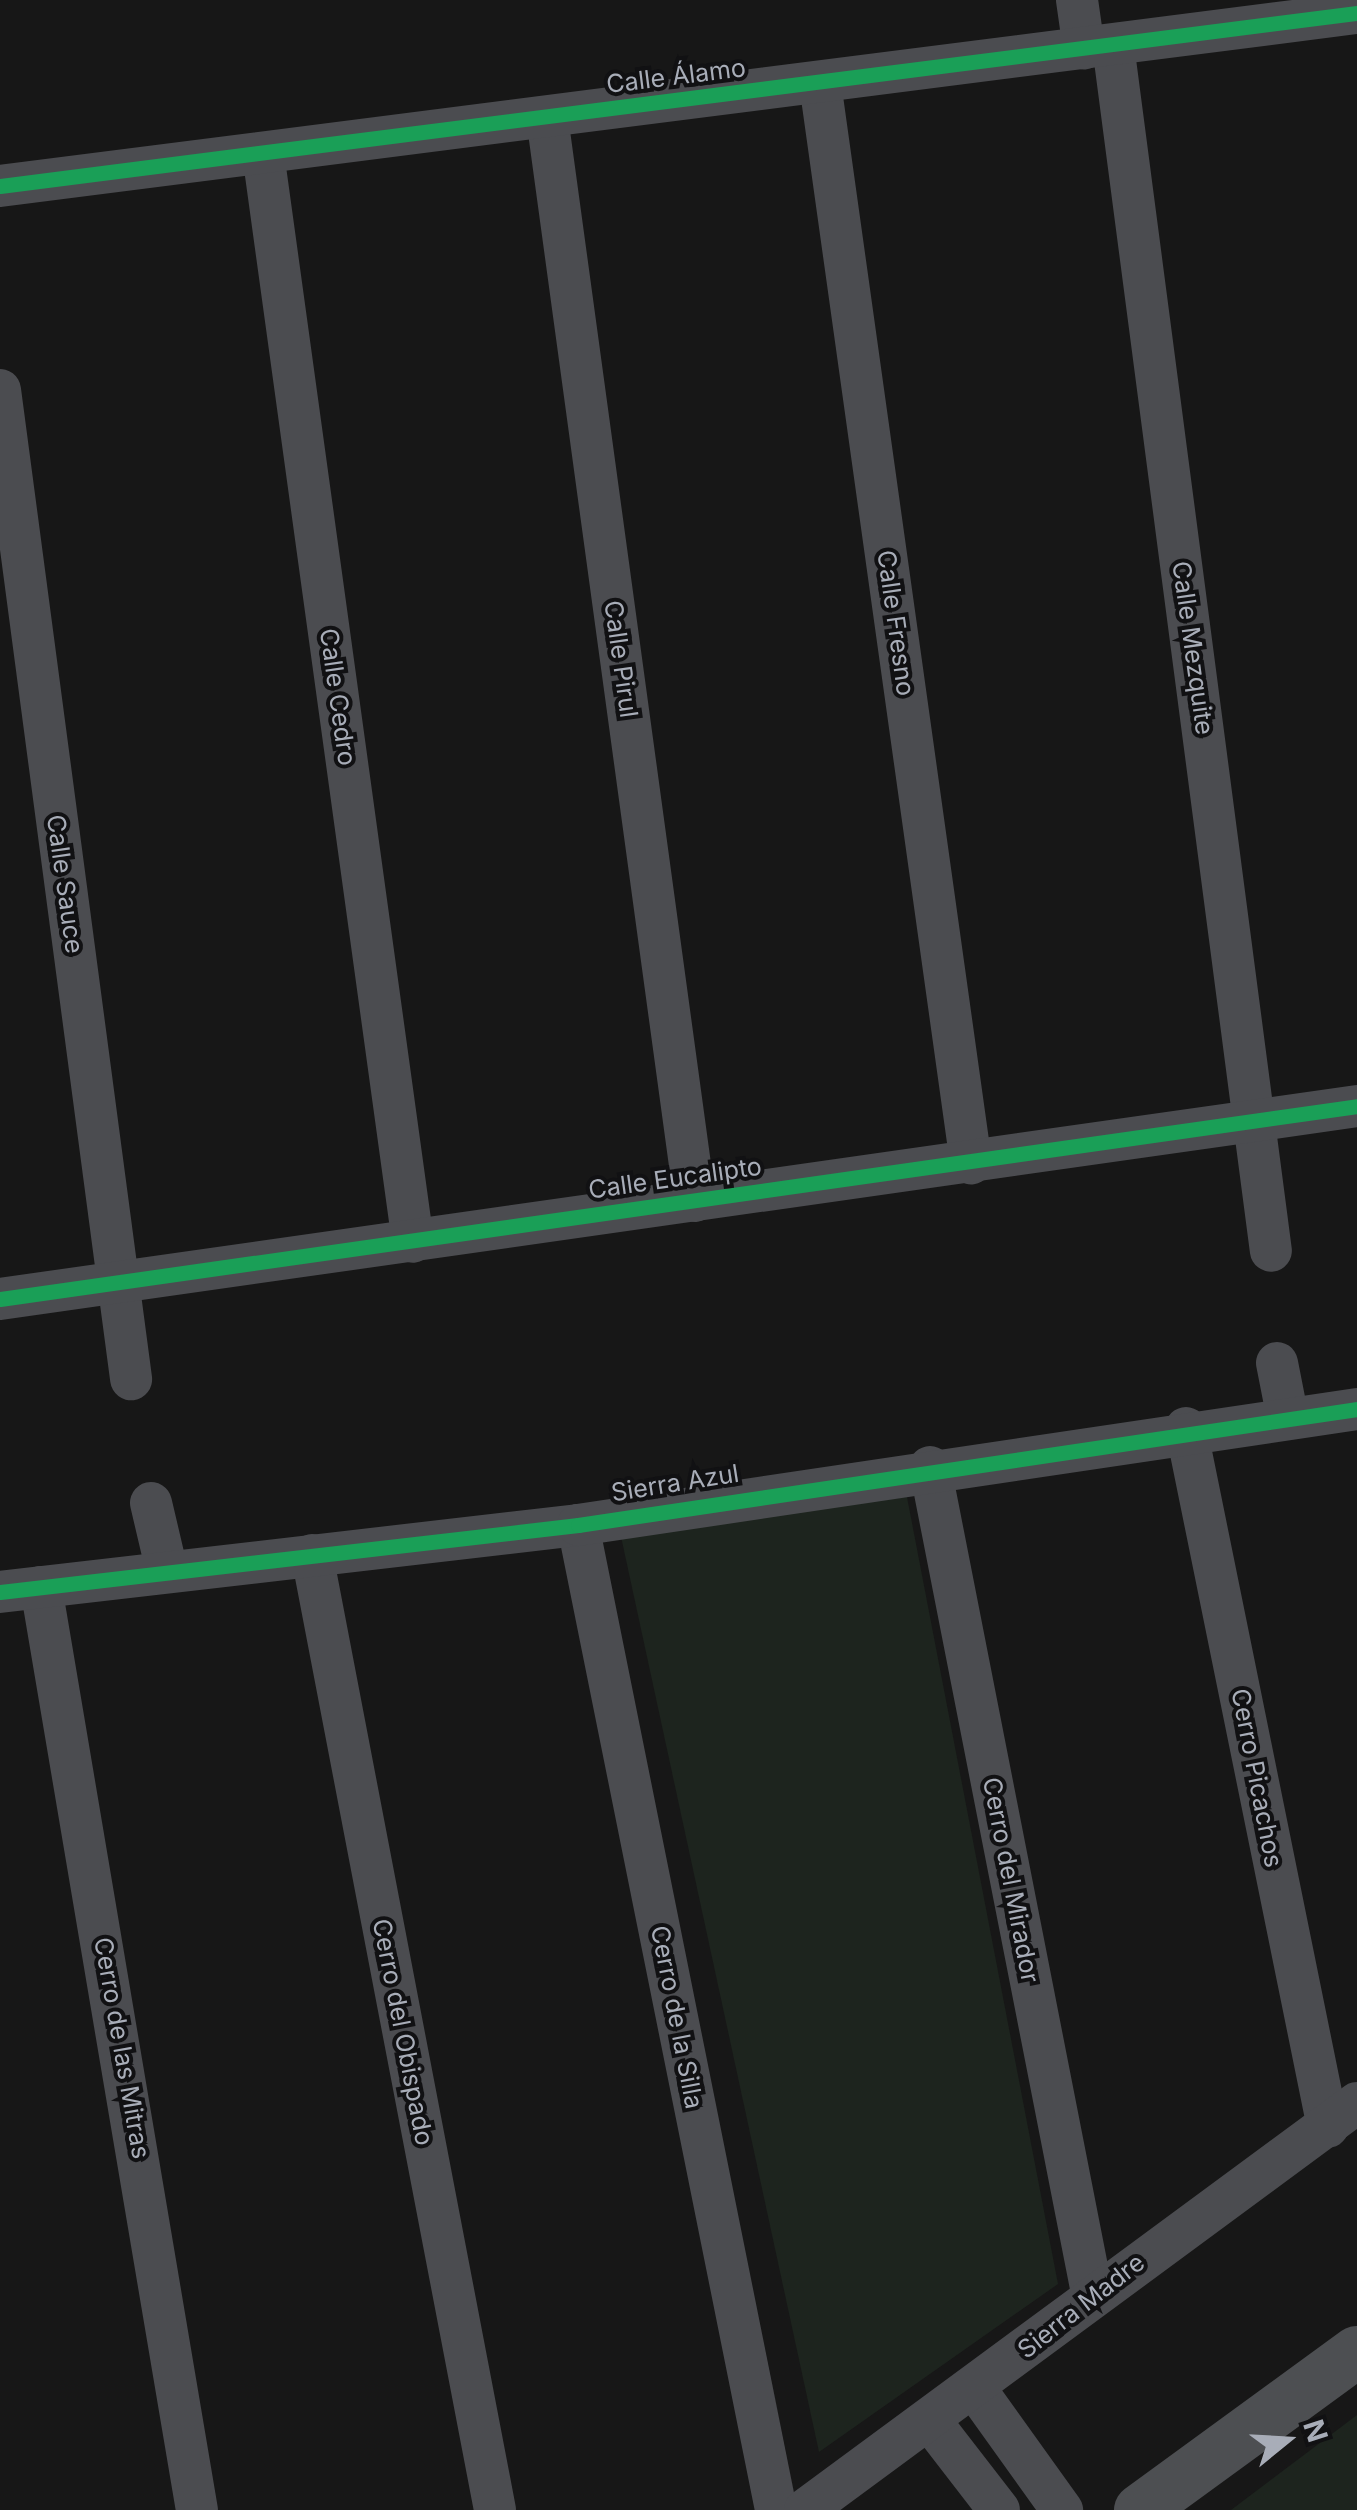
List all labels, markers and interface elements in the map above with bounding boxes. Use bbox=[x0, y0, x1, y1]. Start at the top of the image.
street label: Calle Álamo bbox=[605, 53, 747, 99]
street label: Calle Fresno bbox=[871, 548, 921, 698]
street label: Calle Mezquite bbox=[1166, 559, 1220, 737]
street label: Calle Pirul bbox=[598, 598, 644, 720]
street label: Calle Cedro bbox=[314, 627, 362, 767]
street label: Calle Sauce bbox=[40, 813, 90, 955]
street label: Calle Eucalipto bbox=[586, 1151, 764, 1205]
street label: Sierra Azul bbox=[609, 1458, 741, 1508]
street label: Cerro Picachos bbox=[1225, 1686, 1289, 1870]
street label: Cerro del Mirador bbox=[976, 1775, 1046, 1985]
street label: Cerro del Obispado bbox=[366, 1916, 440, 2148]
street label: Cerro de la Silla bbox=[645, 1923, 709, 2111]
street label: Cerro de las Mitras bbox=[88, 1935, 156, 2161]
street label: Sierra Madre bbox=[1012, 2247, 1150, 2365]
north arrow bbox=[1237, 2390, 1337, 2490]
text: N bbox=[1296, 2415, 1335, 2446]

